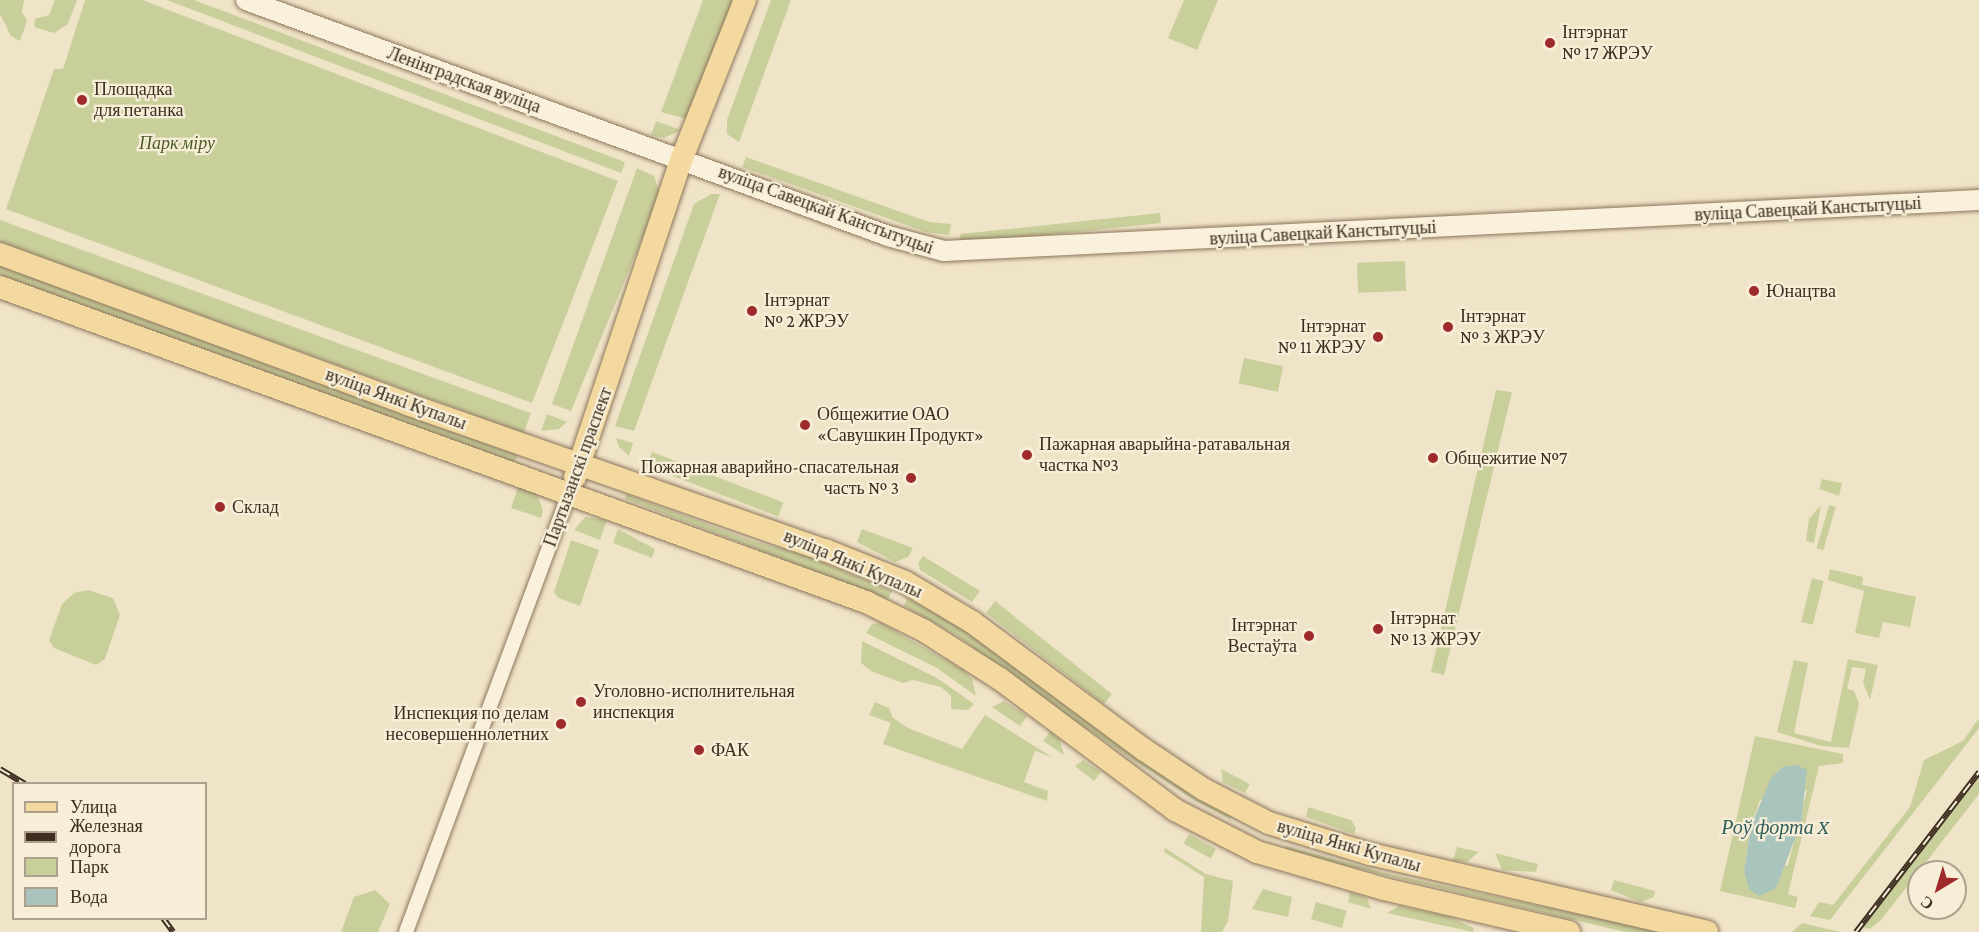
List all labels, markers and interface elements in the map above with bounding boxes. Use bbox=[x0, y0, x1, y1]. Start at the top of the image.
place label: Інтэрнат № 17 ЖРЭУ bbox=[1562, 22, 1653, 64]
marker: Інтэрнат № 17 ЖРЭУ bbox=[1543, 36, 1557, 50]
street label: Ленінградская вуліца bbox=[384, 42, 544, 118]
place label: Площадка для петанка bbox=[94, 79, 184, 122]
marker: Площадка для петанка bbox=[75, 93, 89, 107]
park label: Парк міру bbox=[139, 132, 215, 154]
street label: вуліца Савецкай Канстытуцыі bbox=[716, 161, 936, 259]
street label: вуліца Савецкай Канстытуцыі bbox=[1694, 192, 1922, 226]
street label: вуліца Савецкай Канстытуцыі bbox=[1209, 216, 1437, 250]
place label: Юнацтва bbox=[1766, 280, 1836, 302]
marker: Юнацтва bbox=[1747, 284, 1761, 298]
place label: Інтэрнат № 2 ЖРЭУ bbox=[764, 290, 849, 332]
marker: Інтэрнат № 2 ЖРЭУ bbox=[745, 304, 759, 318]
place label: Інтэрнат № 3 ЖРЭУ bbox=[1460, 306, 1545, 348]
place label: Інтэрнат № 11 ЖРЭУ bbox=[1278, 316, 1366, 358]
marker: Інтэрнат № 3 ЖРЭУ bbox=[1441, 320, 1455, 334]
marker: Інтэрнат № 11 ЖРЭУ bbox=[1371, 330, 1385, 344]
street label: вуліца Янкі Купалы bbox=[323, 363, 469, 435]
street label: Партызанскі праспект bbox=[539, 384, 617, 550]
place label: Общежитие ОАО «Савушкин Продукт» bbox=[817, 404, 984, 446]
marker: Общежитие ОАО «Савушкин Продукт» bbox=[798, 418, 812, 432]
place label: Пажарная аварыйна-ратавальная частка №3 bbox=[1039, 434, 1290, 476]
place label: Общежитие №7 bbox=[1445, 447, 1567, 469]
marker: Пажарная аварыйна-ратавальная частка №3 bbox=[1020, 448, 1034, 462]
marker: Общежитие №7 bbox=[1426, 451, 1440, 465]
place label: Пожарная аварийно-спасательная часть № 3 bbox=[641, 457, 899, 500]
marker: Пожарная аварийно-спасательная часть № 3 bbox=[904, 471, 918, 485]
place label: Склад bbox=[232, 496, 279, 518]
marker: Склад bbox=[213, 500, 227, 514]
street label: вуліца Янкі Купалы bbox=[781, 525, 925, 603]
place label: Інтэрнат № 13 ЖРЭУ bbox=[1390, 608, 1481, 650]
place label: Інтэрнат Вестаўта bbox=[1227, 615, 1297, 658]
marker: Інтэрнат № 13 ЖРЭУ bbox=[1371, 622, 1385, 636]
marker: Інтэрнат Вестаўта bbox=[1302, 629, 1316, 643]
place label: Уголовно-исполнительная инспекция bbox=[593, 681, 795, 724]
marker: Уголовно-исполнительная инспекция bbox=[574, 695, 588, 709]
place label: Инспекция по делам несовершеннолетних bbox=[386, 703, 549, 746]
marker: Инспекция по делам несовершеннолетних bbox=[554, 717, 568, 731]
place label: ФАК bbox=[711, 739, 749, 761]
marker: ФАК bbox=[692, 743, 706, 757]
legend bbox=[12, 782, 207, 920]
text: Улица bbox=[70, 797, 117, 817]
street label: вуліца Янкі Купалы bbox=[1275, 815, 1423, 877]
water label: Роў форта X bbox=[1721, 815, 1829, 839]
text: Железная дорога bbox=[69, 816, 143, 857]
text: Парк bbox=[70, 857, 109, 877]
north arrow bbox=[1907, 860, 1967, 920]
text: Вода bbox=[70, 887, 108, 907]
text: С bbox=[1917, 893, 1937, 913]

